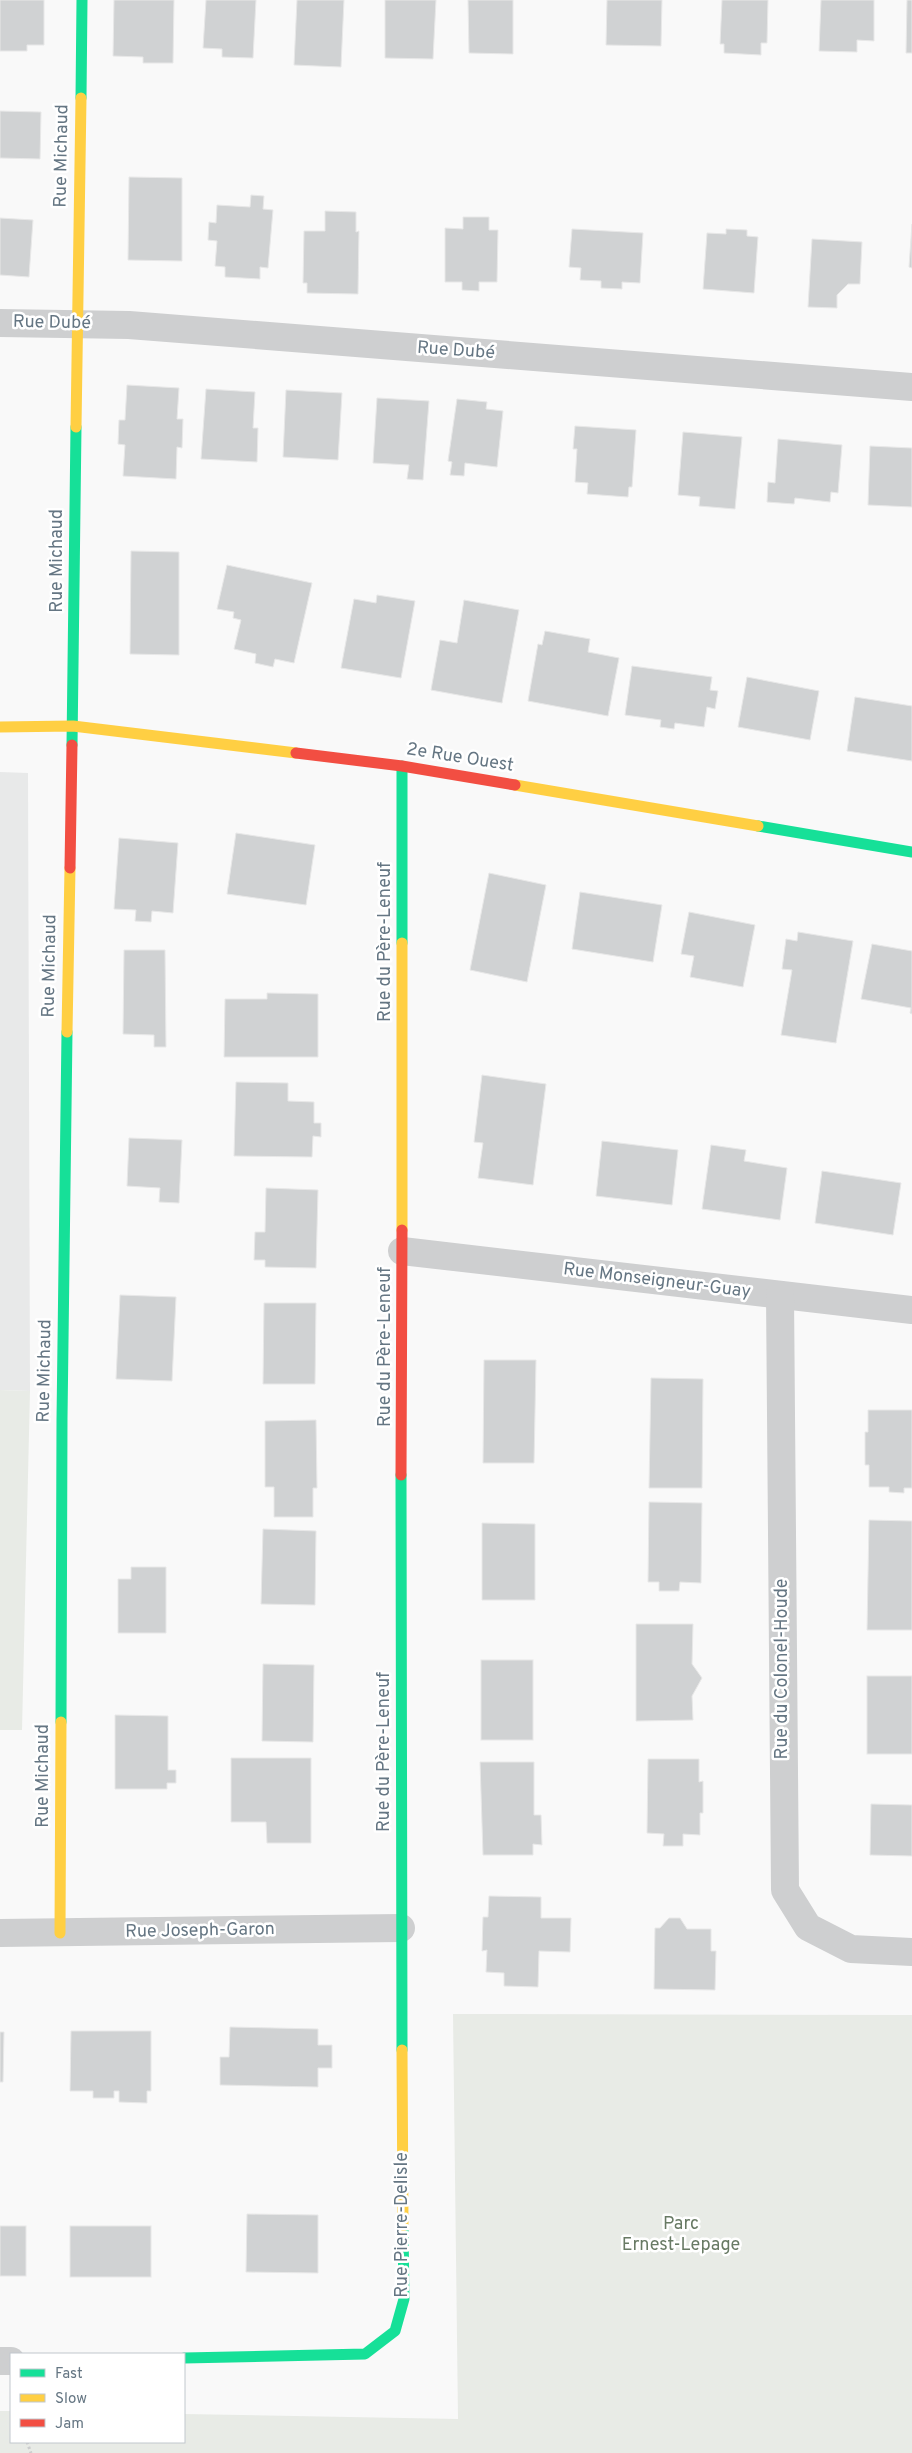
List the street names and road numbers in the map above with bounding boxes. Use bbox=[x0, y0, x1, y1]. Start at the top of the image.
street label: Rue Michaud bbox=[50, 104, 74, 208]
street label: Rue Dubé bbox=[13, 311, 91, 335]
street label: Rue Dubé bbox=[416, 337, 496, 365]
street label: Rue Michaud bbox=[46, 509, 69, 613]
street label: 2e Rue Ouest bbox=[405, 738, 515, 778]
street label: Rue du Père-Leneuf bbox=[374, 862, 397, 1022]
street label: Rue Michaud bbox=[38, 914, 62, 1018]
street label: Rue Monseigneur-Guay bbox=[562, 1258, 752, 1304]
street label: Rue du Père-Leneuf bbox=[374, 1267, 397, 1427]
street label: Rue Michaud bbox=[33, 1319, 57, 1423]
street label: Rue du Colonel-Houde bbox=[771, 1579, 794, 1759]
street label: Rue du Père-Leneuf bbox=[373, 1672, 396, 1832]
street label: Rue Michaud bbox=[32, 1724, 55, 1828]
street label: Rue Joseph-Garon bbox=[125, 1918, 275, 1944]
street label: Rue Pierre-Delisle bbox=[391, 2152, 414, 2298]

